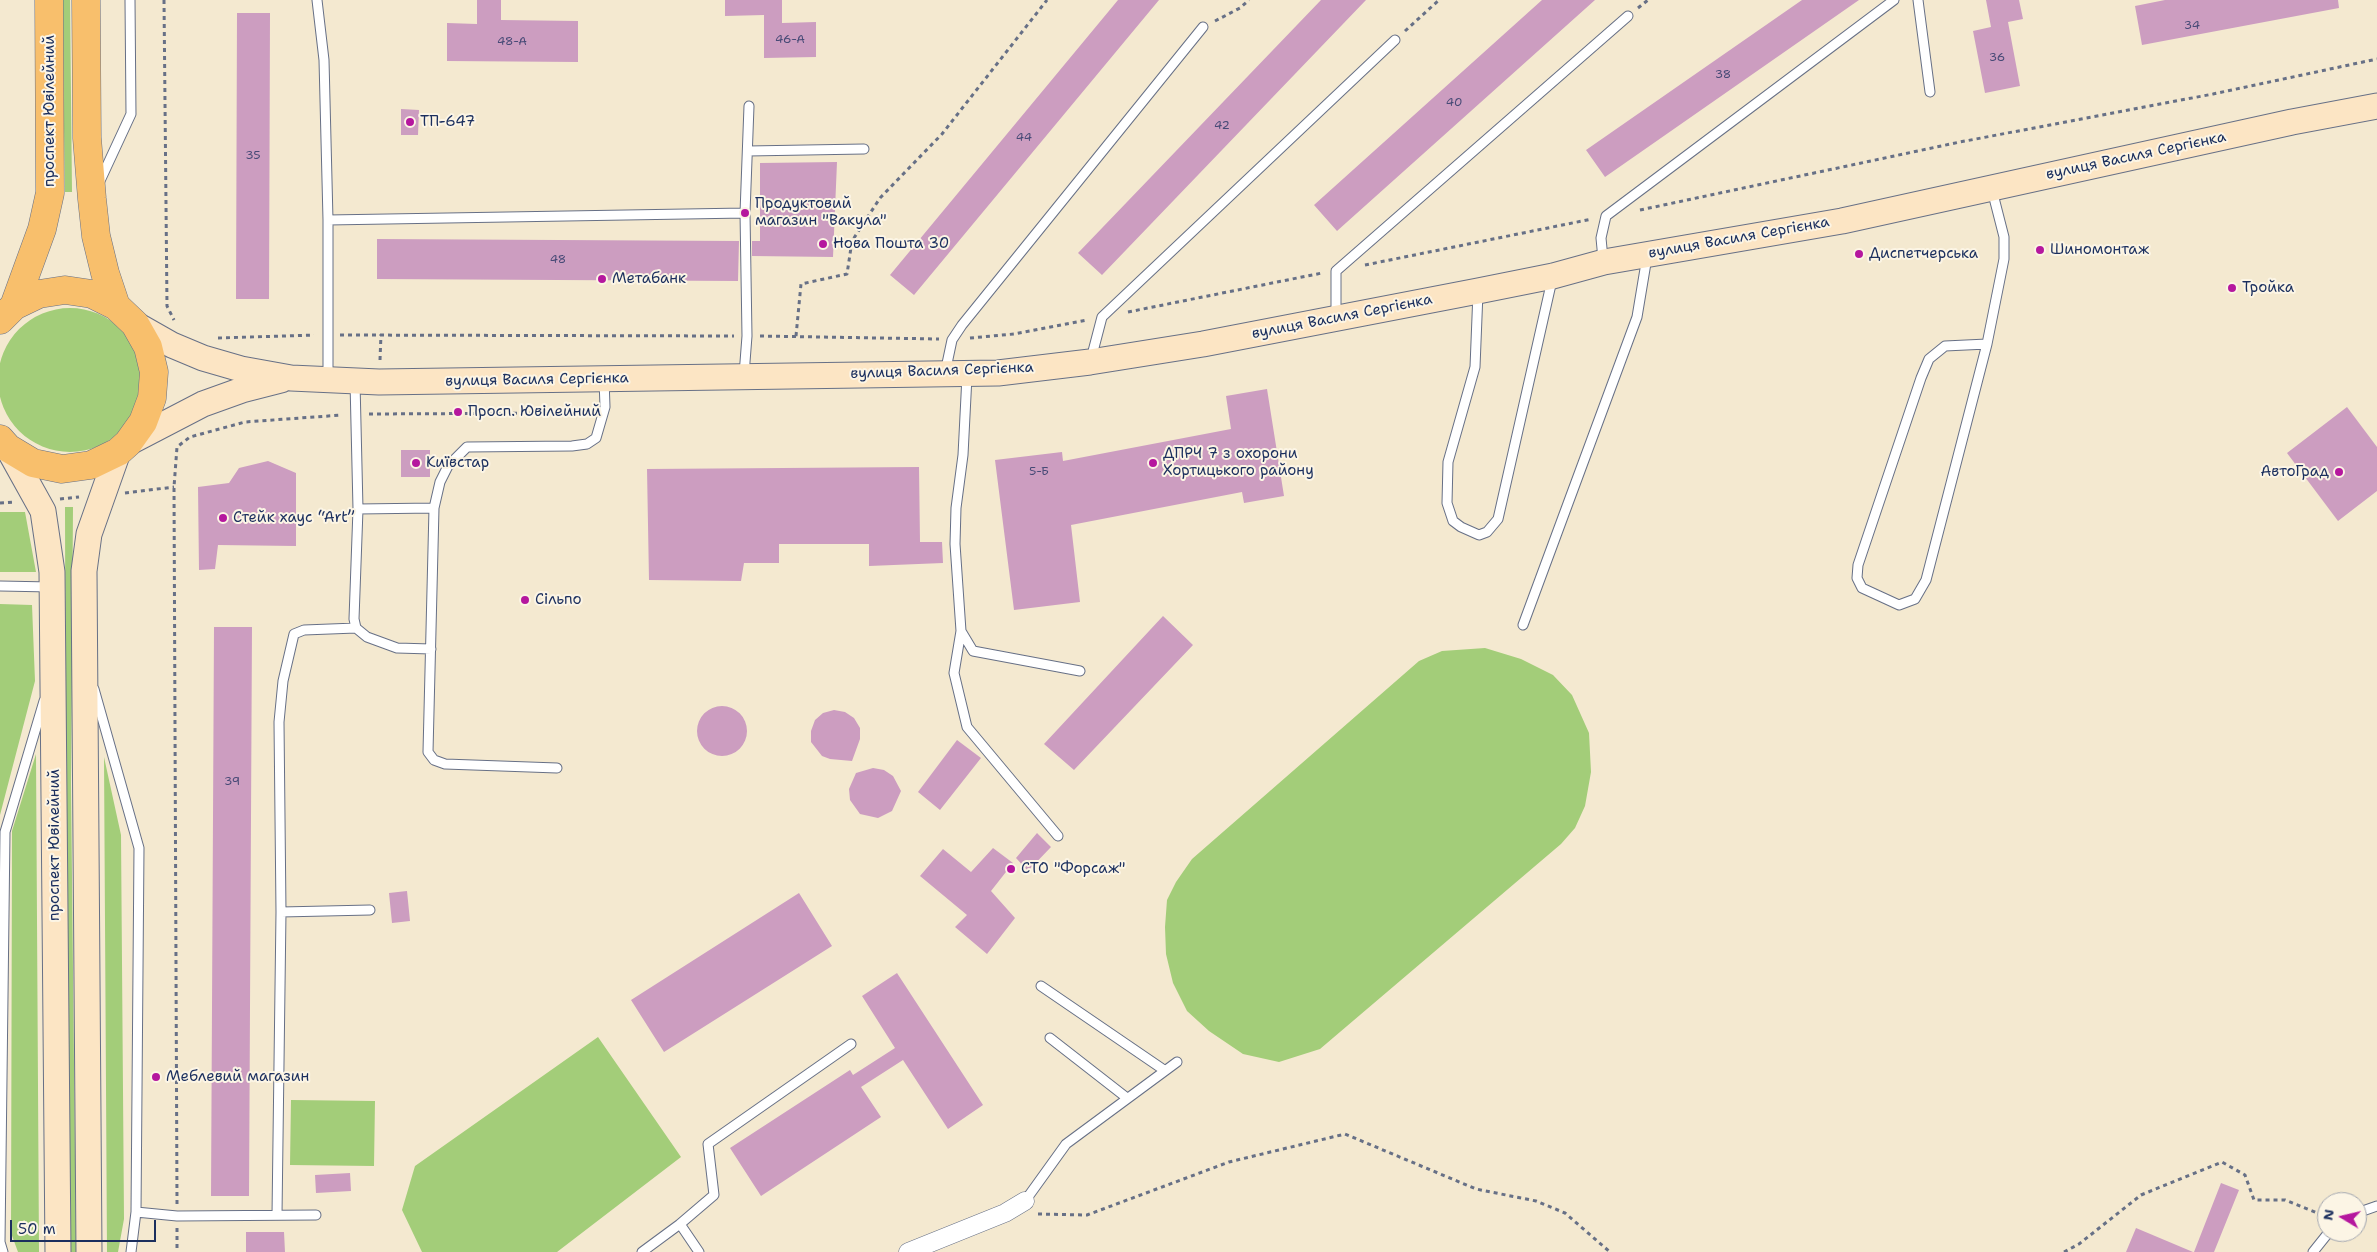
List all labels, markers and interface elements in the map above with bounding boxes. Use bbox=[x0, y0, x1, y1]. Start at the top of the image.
house number: 34 bbox=[2184, 19, 2200, 33]
house number: 46-А bbox=[775, 33, 805, 47]
street label: проспект Ювілейний bbox=[41, 35, 59, 187]
house number: 48-А bbox=[497, 35, 527, 49]
house number: 36 bbox=[1989, 51, 2005, 65]
house number: 38 bbox=[1715, 68, 1731, 82]
house number: 40 bbox=[1446, 96, 1462, 110]
place label: ТП-647 bbox=[420, 113, 475, 131]
marker: ТП-647 bbox=[404, 116, 416, 128]
house number: 42 bbox=[1214, 119, 1230, 133]
street label: вулиця Василя Сергієнка bbox=[2044, 128, 2228, 184]
house number: 44 bbox=[1016, 131, 1032, 145]
house number: 35 bbox=[245, 149, 261, 163]
place label: Продуктовий магазин "Вакула" bbox=[755, 195, 887, 230]
marker: Продуктовий магазин "Вакула" bbox=[739, 207, 751, 219]
street label: вулиця Василя Сергієнка bbox=[1647, 213, 1831, 263]
place label: Нова Пошта 30 bbox=[833, 235, 949, 253]
marker: Нова Пошта 30 bbox=[817, 238, 829, 250]
place label: Шиномонтаж bbox=[2050, 241, 2149, 259]
marker: Шиномонтаж bbox=[2034, 244, 2046, 256]
place label: Диспетчерська bbox=[1869, 245, 1978, 263]
marker: Диспетчерська bbox=[1853, 248, 1865, 260]
house number: 48 bbox=[550, 253, 566, 267]
place label: Метабанк bbox=[612, 270, 686, 288]
marker: Метабанк bbox=[596, 273, 608, 285]
place label: Тройка bbox=[2242, 279, 2294, 297]
marker: Тройка bbox=[2226, 282, 2238, 294]
street label: вулиця Василя Сергієнка bbox=[1250, 291, 1434, 343]
street label: вулиця Василя Сергієнка bbox=[850, 359, 1034, 383]
street label: вулиця Василя Сергієнка bbox=[445, 369, 629, 391]
place label: Просп. Ювілейний bbox=[468, 403, 601, 421]
marker: Просп. Ювілейний bbox=[452, 406, 464, 418]
place label: ДПРЧ 7 з охорони Хортицького району bbox=[1163, 445, 1314, 480]
place label: Київстар bbox=[426, 454, 489, 472]
marker: Київстар bbox=[410, 457, 422, 469]
marker: ДПРЧ 7 з охорони Хортицького району bbox=[1147, 457, 1159, 469]
place label: АвтоГрад bbox=[2260, 463, 2329, 481]
house number: 5-Б bbox=[1029, 465, 1049, 479]
marker: АвтоГрад bbox=[2333, 466, 2345, 478]
place label: Стейк хаус “Art” bbox=[233, 509, 355, 527]
marker: Стейк хаус “Art” bbox=[217, 512, 229, 524]
place label: Сільпо bbox=[535, 591, 582, 609]
marker: Сільпо bbox=[519, 594, 531, 606]
street label: проспект Ювілейний bbox=[46, 769, 64, 921]
house number: 39 bbox=[224, 775, 240, 789]
place label: СТО "Форсаж" bbox=[1021, 860, 1126, 878]
marker: СТО "Форсаж" bbox=[1005, 863, 1017, 875]
place label: Меблевий магазин bbox=[166, 1068, 309, 1086]
marker: Меблевий магазин bbox=[150, 1071, 162, 1083]
north arrow bbox=[2317, 1192, 2367, 1242]
text: N bbox=[2318, 1208, 2338, 1222]
scale bar bbox=[12, 1210, 159, 1242]
text: 50 m bbox=[18, 1219, 56, 1239]

